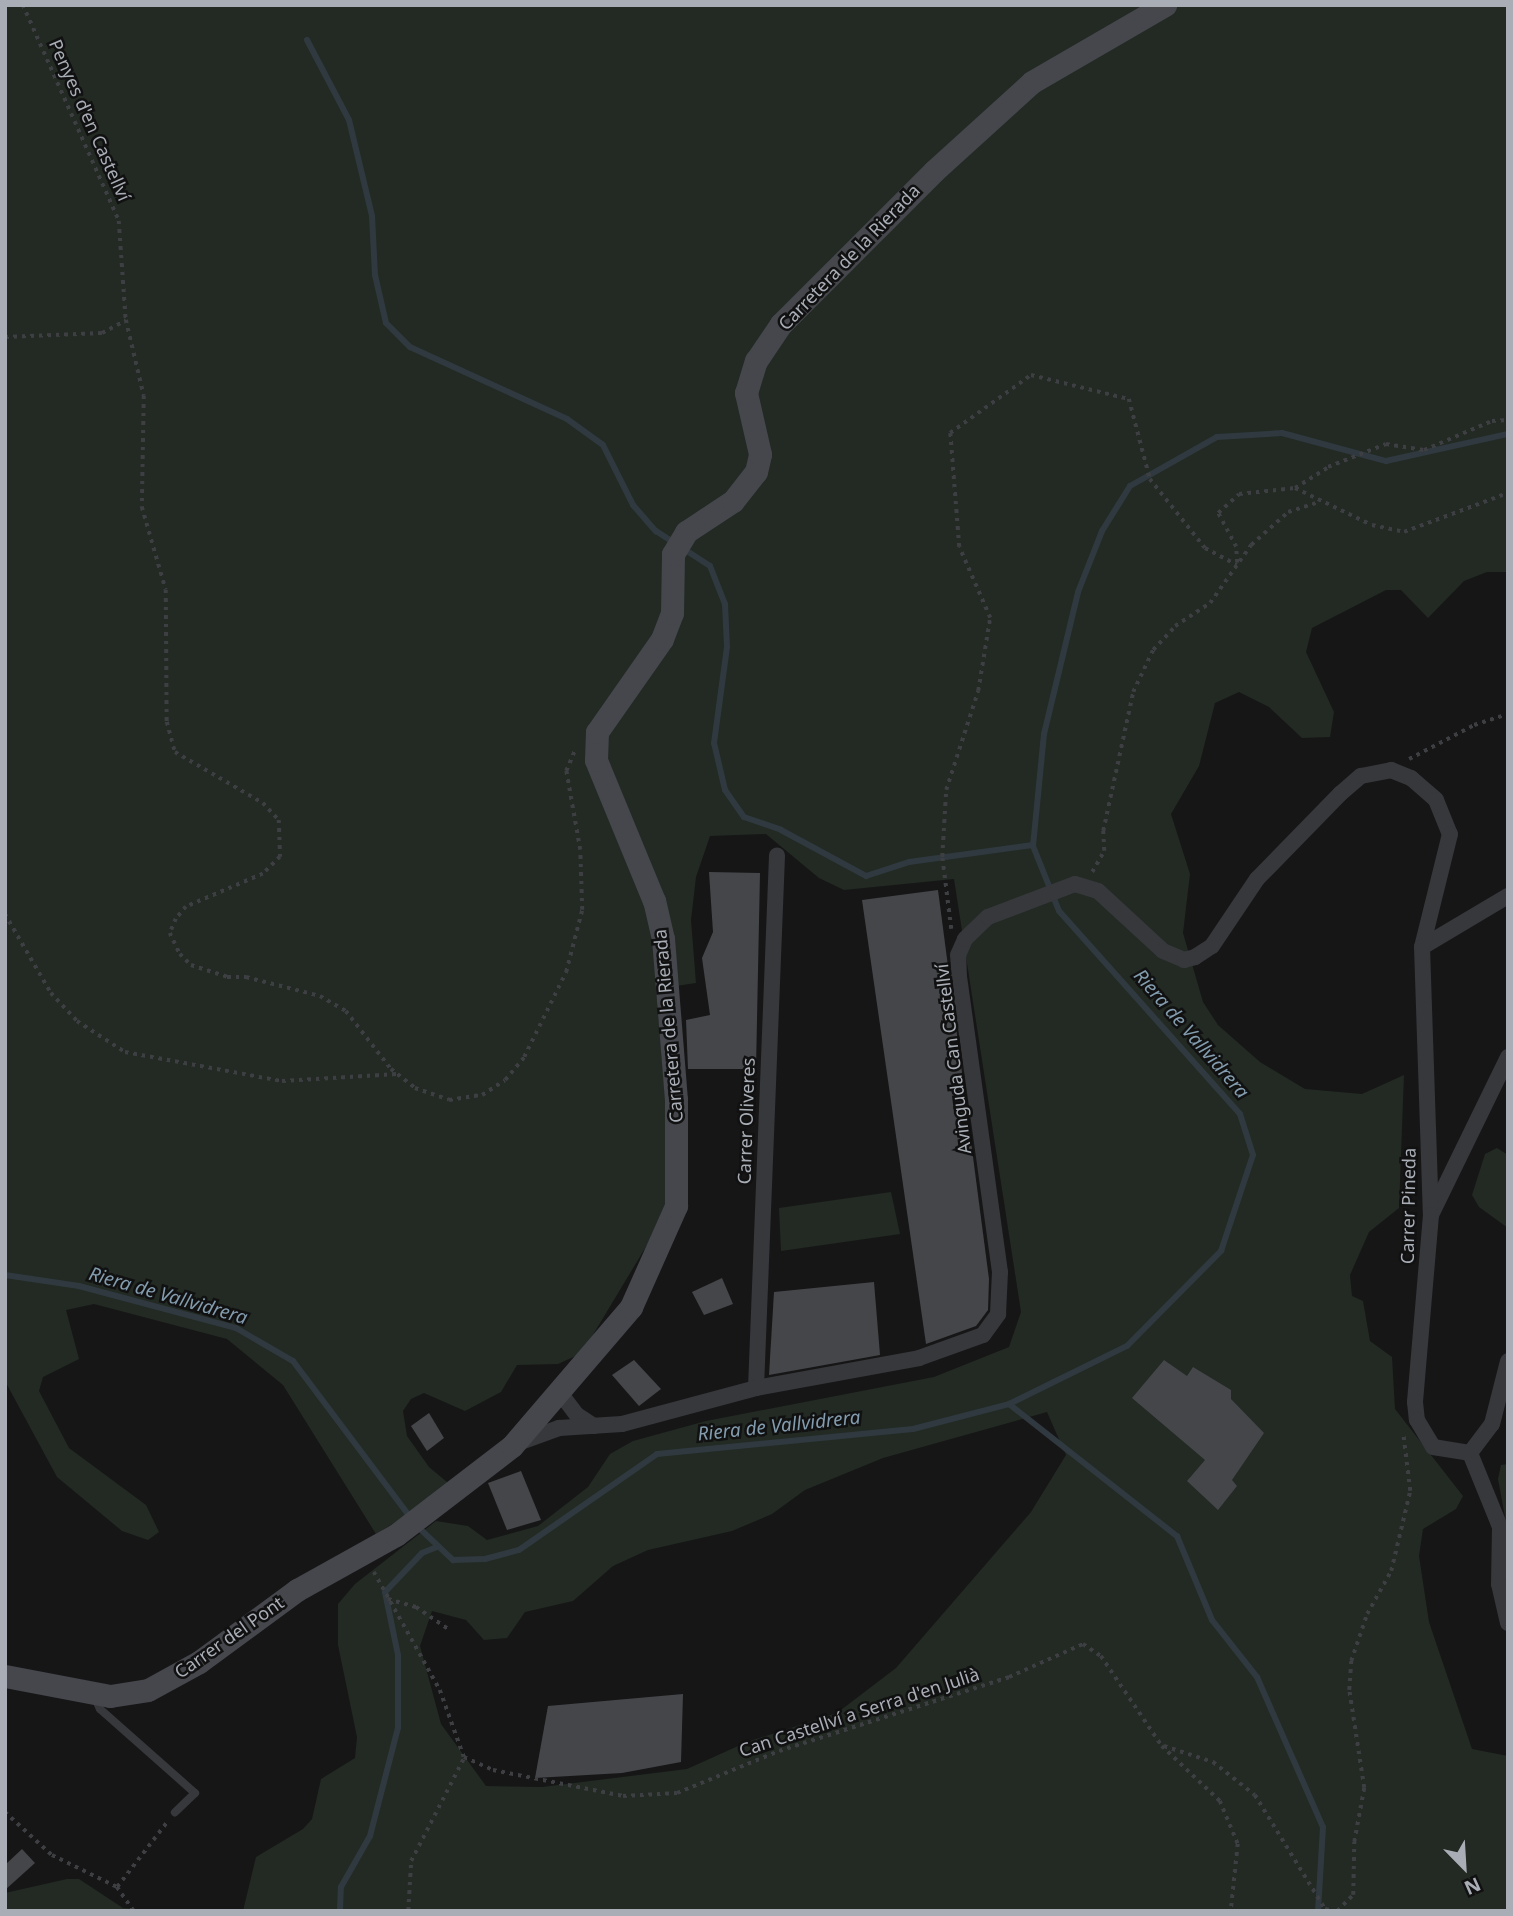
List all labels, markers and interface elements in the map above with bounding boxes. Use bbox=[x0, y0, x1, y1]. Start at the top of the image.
street label: Penyes d'en Castellví bbox=[45, 36, 135, 204]
street label: Carretera de la Rierada bbox=[774, 180, 924, 334]
street label: Carretera de la Rierada bbox=[649, 928, 687, 1124]
street label: Avinguda Can Castellví bbox=[931, 963, 975, 1155]
water label: Riera de Vallvidrera bbox=[1129, 965, 1253, 1103]
street label: Carrer Oliveres bbox=[733, 1057, 759, 1185]
street label: Carrer Pineda bbox=[1396, 1148, 1420, 1264]
water label: Riera de Vallvidrera bbox=[86, 1262, 250, 1330]
water label: Riera de Vallvidrera bbox=[696, 1406, 862, 1446]
street label: Carrer del Pont bbox=[170, 1591, 288, 1683]
street label: Can Castellví a Serra d'en Julià bbox=[736, 1663, 982, 1761]
north arrow bbox=[1429, 1832, 1499, 1902]
text: N bbox=[1460, 1871, 1485, 1901]

